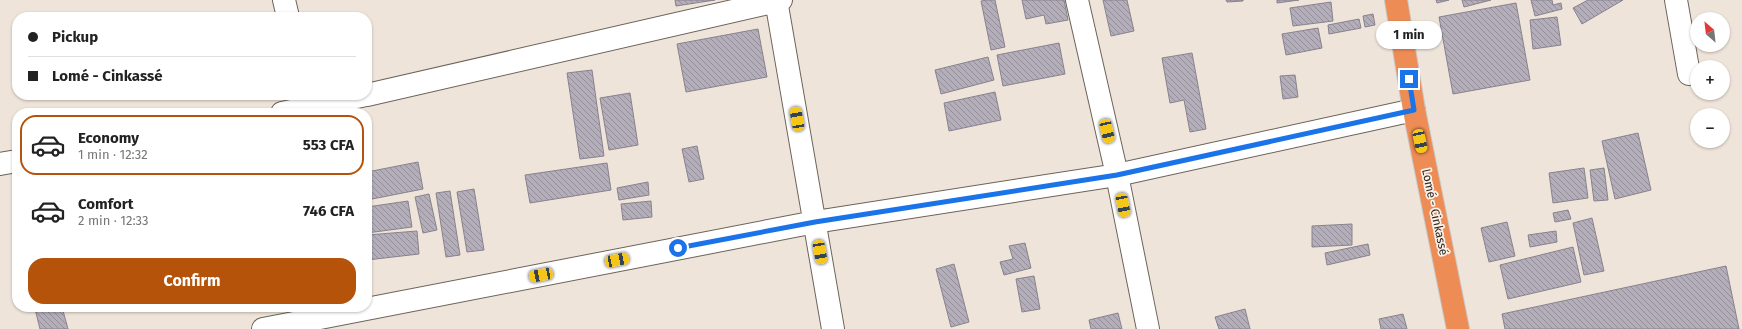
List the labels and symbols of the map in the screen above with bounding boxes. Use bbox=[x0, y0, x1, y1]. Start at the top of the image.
north arrow bbox=[1690, 12, 1730, 52]
callout: 1 min bbox=[1376, 21, 1442, 49]
route end bbox=[1400, 70, 1418, 88]
car bbox=[789, 106, 805, 132]
car bbox=[1098, 118, 1116, 144]
car bbox=[1412, 128, 1428, 154]
street label: Lomé - Cinkassé bbox=[1419, 168, 1451, 256]
car bbox=[1115, 192, 1131, 218]
route start bbox=[669, 239, 687, 257]
car bbox=[812, 239, 828, 265]
car bbox=[604, 252, 630, 268]
car bbox=[528, 267, 554, 283]

